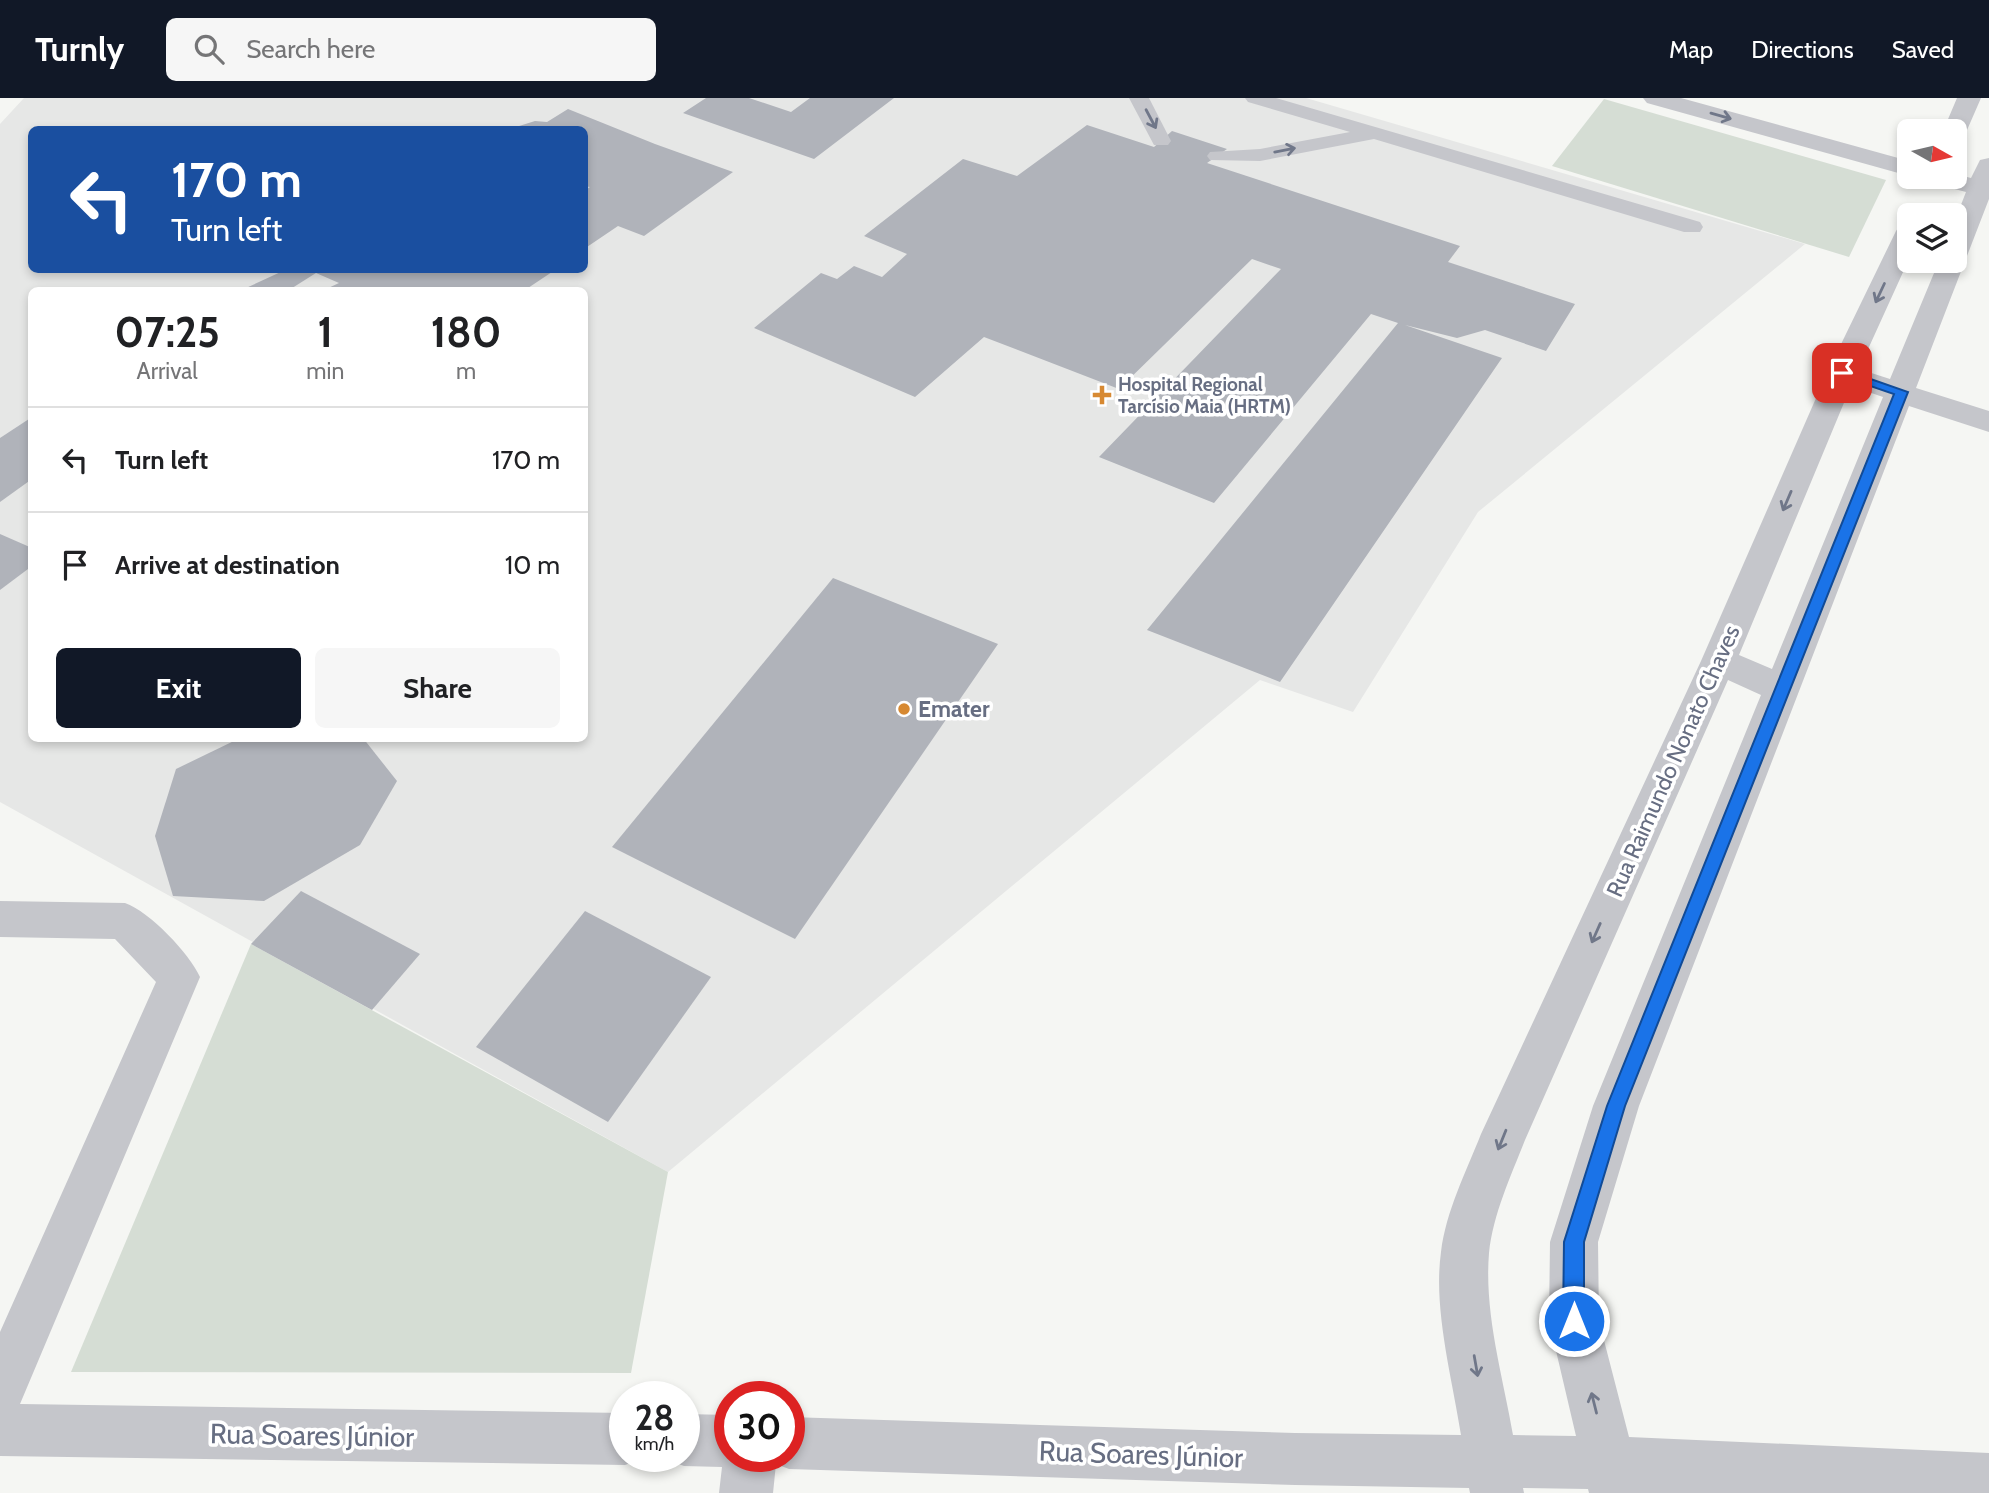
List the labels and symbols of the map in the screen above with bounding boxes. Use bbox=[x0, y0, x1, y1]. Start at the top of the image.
one-way arrow bbox=[1144, 108, 1158, 129]
one-way arrow bbox=[1710, 111, 1732, 124]
north arrow bbox=[1897, 119, 1967, 189]
one-way arrow bbox=[1273, 143, 1296, 157]
one-way arrow bbox=[1873, 282, 1886, 303]
pin bbox=[1812, 343, 1872, 403]
place label: Hospital Regional Tarcísio Maia (HRTM) bbox=[1118, 373, 1291, 418]
marker: Hospital Regional Tarcísio Maia (HRTM) bbox=[1092, 385, 1112, 405]
one-way arrow bbox=[1780, 489, 1793, 511]
street label: Rua Raimundo Nonato Chaves bbox=[1600, 621, 1746, 901]
place label: Emater bbox=[918, 695, 990, 723]
marker: Emater bbox=[896, 701, 912, 717]
one-way arrow bbox=[1589, 922, 1602, 943]
one-way arrow bbox=[1495, 1129, 1508, 1150]
position arrow bbox=[1537, 1284, 1611, 1358]
one-way arrow bbox=[1470, 1354, 1483, 1376]
speed limit sign: 30 bbox=[714, 1381, 805, 1472]
one-way arrow bbox=[1587, 1392, 1600, 1415]
street label: Rua Soares Júnior bbox=[210, 1416, 415, 1454]
street label: Rua Soares Júnior bbox=[1038, 1433, 1244, 1475]

